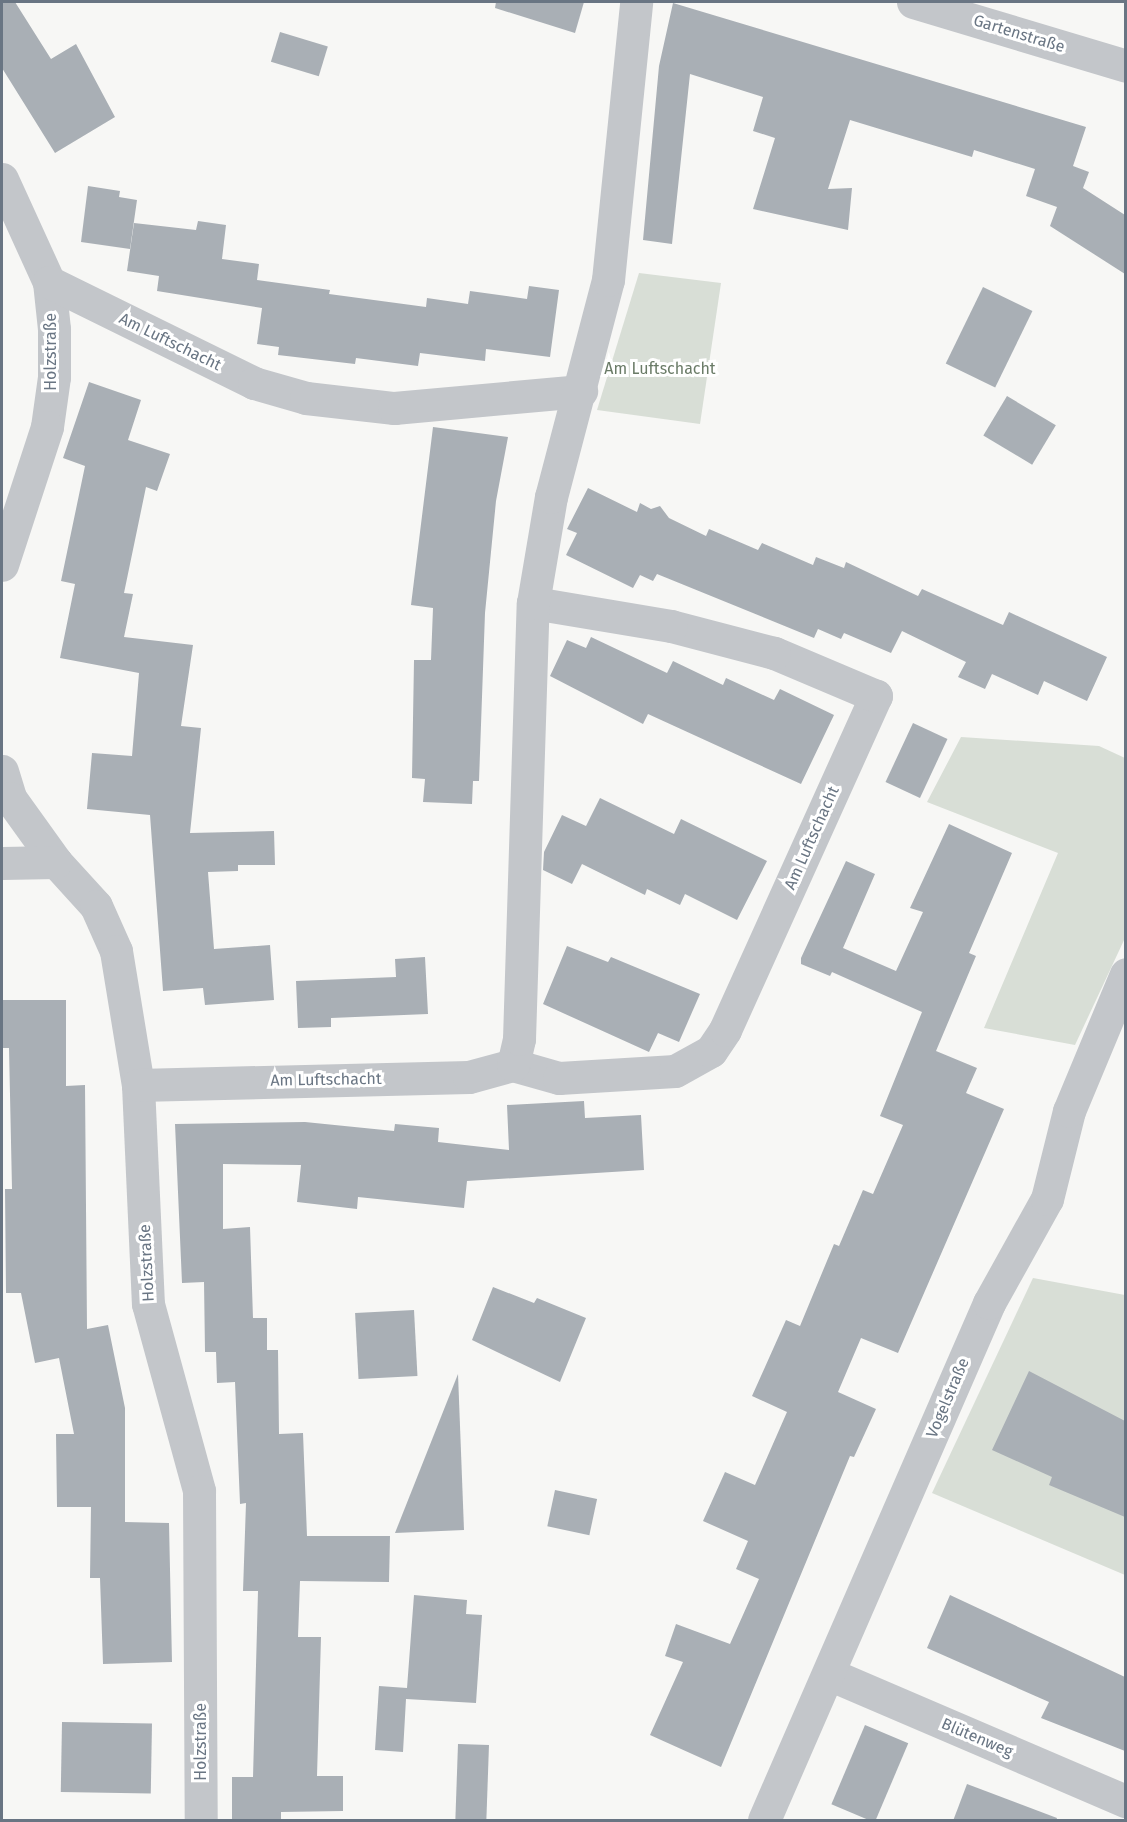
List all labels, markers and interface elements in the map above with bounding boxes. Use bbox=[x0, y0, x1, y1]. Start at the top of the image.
street label: Gartenstraße bbox=[971, 11, 1067, 57]
street label: Am Luftschacht bbox=[116, 309, 224, 375]
street label: Holzstraße bbox=[41, 313, 61, 391]
park label: Am Luftschacht bbox=[604, 359, 716, 379]
street label: Am Luftschacht bbox=[781, 783, 843, 893]
street label: Am Luftschacht bbox=[270, 1069, 382, 1091]
street label: Holzstraße bbox=[135, 1224, 159, 1302]
street label: Vogelstraße bbox=[923, 1355, 973, 1441]
street label: Holzstraße bbox=[191, 1703, 211, 1781]
street label: Blütenweg bbox=[938, 1714, 1016, 1762]

